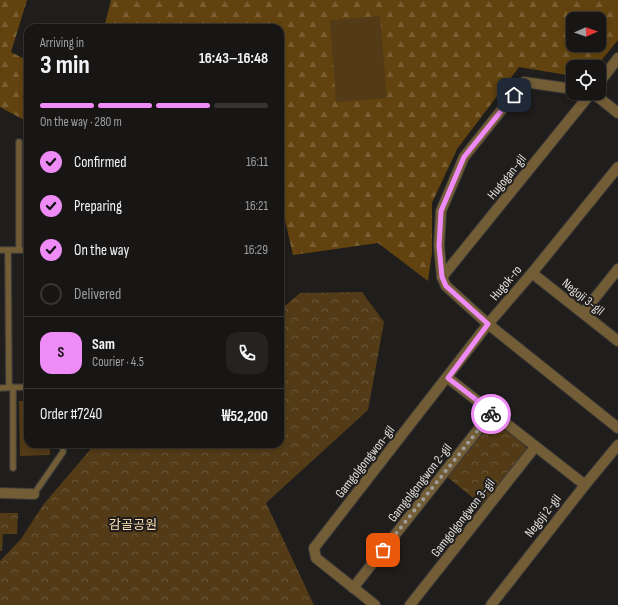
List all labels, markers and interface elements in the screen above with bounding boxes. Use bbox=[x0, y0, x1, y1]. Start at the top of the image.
north arrow bbox=[566, 12, 606, 52]
map controls bbox=[566, 12, 606, 100]
text: Arriving in bbox=[40, 35, 84, 51]
text: 16:43–16:48 bbox=[199, 49, 268, 68]
text: 3 min bbox=[40, 50, 90, 81]
button: locate bbox=[566, 60, 606, 100]
pin bbox=[497, 78, 531, 112]
icon: home bbox=[503, 84, 525, 106]
text: On the way · 280 m bbox=[40, 114, 122, 130]
icon: check bbox=[40, 151, 62, 173]
street label: Hugogan-gil bbox=[484, 151, 530, 203]
text: Confirmed bbox=[74, 153, 127, 172]
text: 16:11 bbox=[246, 154, 268, 170]
icon: check bbox=[40, 195, 62, 217]
text: Preparing bbox=[74, 197, 122, 216]
text: 16:21 bbox=[245, 198, 268, 214]
icon: check bbox=[40, 239, 62, 261]
text: On the way bbox=[74, 241, 129, 260]
text: 16:29 bbox=[244, 242, 268, 258]
street label: Hugok-ro bbox=[487, 262, 525, 304]
street label: Negoji 3-gil bbox=[559, 275, 607, 319]
text: Delivered bbox=[74, 285, 121, 304]
button: phone bbox=[226, 332, 268, 374]
text: Sam bbox=[92, 335, 115, 354]
text: S bbox=[58, 343, 64, 362]
text: Courier · 4.5 bbox=[92, 354, 144, 370]
courier bbox=[471, 394, 511, 434]
icon: bike bbox=[480, 403, 502, 425]
text: Order #7240 bbox=[40, 405, 102, 424]
text: ₩52,200 bbox=[222, 407, 268, 426]
street label: Gamgolgongwon-gil bbox=[332, 423, 398, 501]
street label: Gamgolgongwon 2-gil bbox=[385, 441, 455, 525]
street label: Gamgolgongwon 3-gil bbox=[428, 476, 498, 560]
street label: Negoji 2-gil bbox=[521, 492, 565, 540]
park label: 감골공원 bbox=[109, 517, 157, 533]
pin bbox=[366, 533, 400, 567]
icon: bag bbox=[372, 539, 394, 561]

